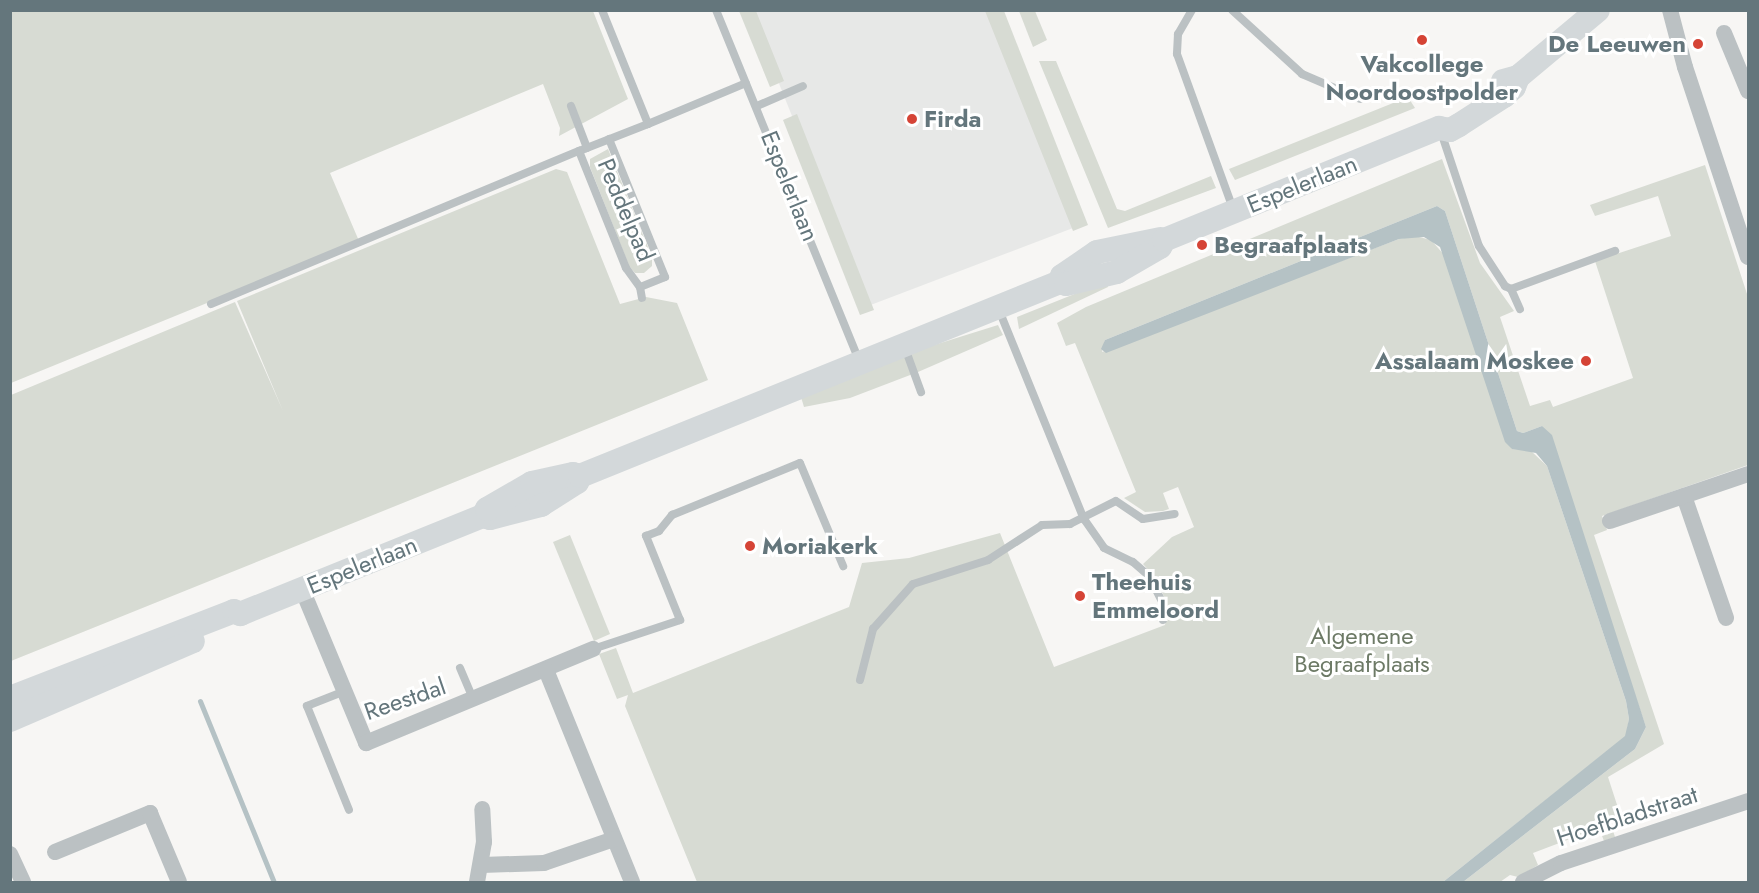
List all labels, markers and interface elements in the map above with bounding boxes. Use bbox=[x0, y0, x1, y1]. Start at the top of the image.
place label: De Leeuwen bbox=[1548, 30, 1686, 58]
marker: Vakcollege Noordoostpolder bbox=[1415, 33, 1429, 47]
marker: De Leeuwen bbox=[1691, 37, 1705, 51]
place label: Vakcollege Noordoostpolder bbox=[1326, 50, 1518, 106]
place label: Firda bbox=[924, 105, 982, 133]
marker: Firda bbox=[905, 112, 919, 126]
street label: Espelerlaan bbox=[755, 127, 825, 245]
street label: Espelerlaan bbox=[1243, 149, 1361, 219]
street label: Peddelpad bbox=[591, 154, 661, 266]
place label: Begraafplaats bbox=[1214, 231, 1368, 259]
marker: Begraafplaats bbox=[1195, 238, 1209, 252]
place label: Assalaam Moskee bbox=[1375, 347, 1574, 375]
marker: Assalaam Moskee bbox=[1579, 354, 1593, 368]
street label: Espelerlaan bbox=[303, 530, 421, 600]
place label: Moriakerk bbox=[762, 532, 878, 560]
marker: Moriakerk bbox=[743, 539, 757, 553]
place label: Theehuis Emmeloord bbox=[1092, 568, 1219, 624]
marker: Theehuis Emmeloord bbox=[1073, 589, 1087, 603]
park label: Algemene Begraafplaats bbox=[1294, 622, 1430, 678]
street label: Reestdal bbox=[360, 672, 450, 726]
street label: Hoefbladstraat bbox=[1553, 780, 1701, 852]

